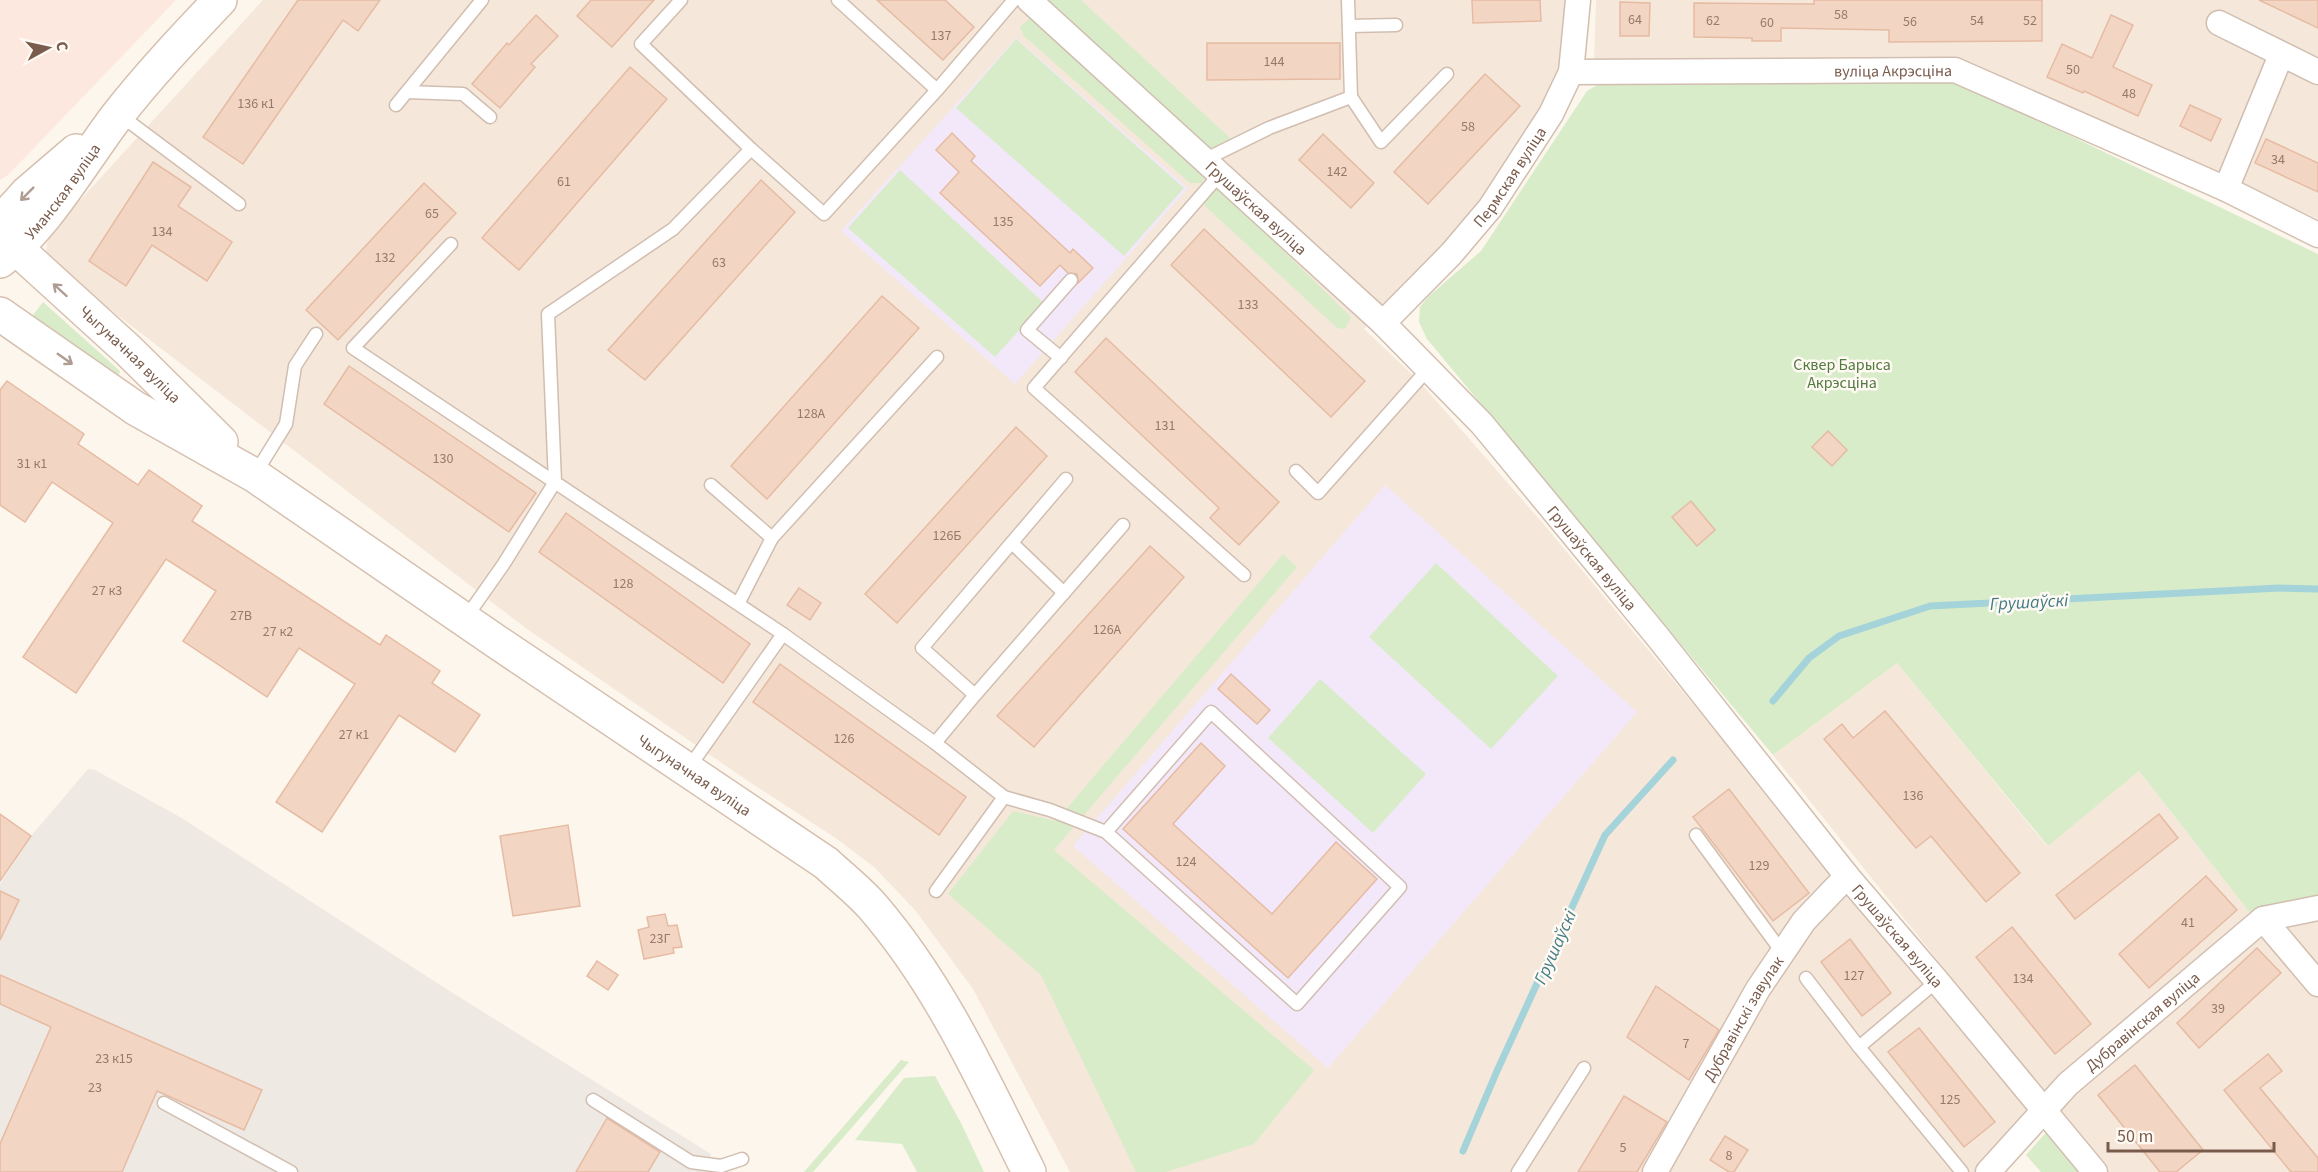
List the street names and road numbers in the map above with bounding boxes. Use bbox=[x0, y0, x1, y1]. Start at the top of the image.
street label: вуліца Акрэсціна bbox=[1834, 60, 1952, 83]
street label: Пермская вуліца bbox=[1468, 123, 1552, 232]
street label: Уманская вуліца bbox=[20, 139, 106, 245]
street label: Грушаўская вуліца bbox=[1200, 156, 1311, 260]
street label: Чыгуначная вуліца bbox=[74, 301, 186, 408]
street label: Грушаўская вуліца bbox=[1542, 501, 1642, 616]
street label: Чыгуначная вуліца bbox=[633, 729, 755, 822]
street label: Грушаўская вуліца bbox=[1846, 879, 1948, 993]
street label: Дубравінскі завулак bbox=[1698, 952, 1789, 1086]
street label: Дубравінская вуліца bbox=[2081, 967, 2205, 1077]

